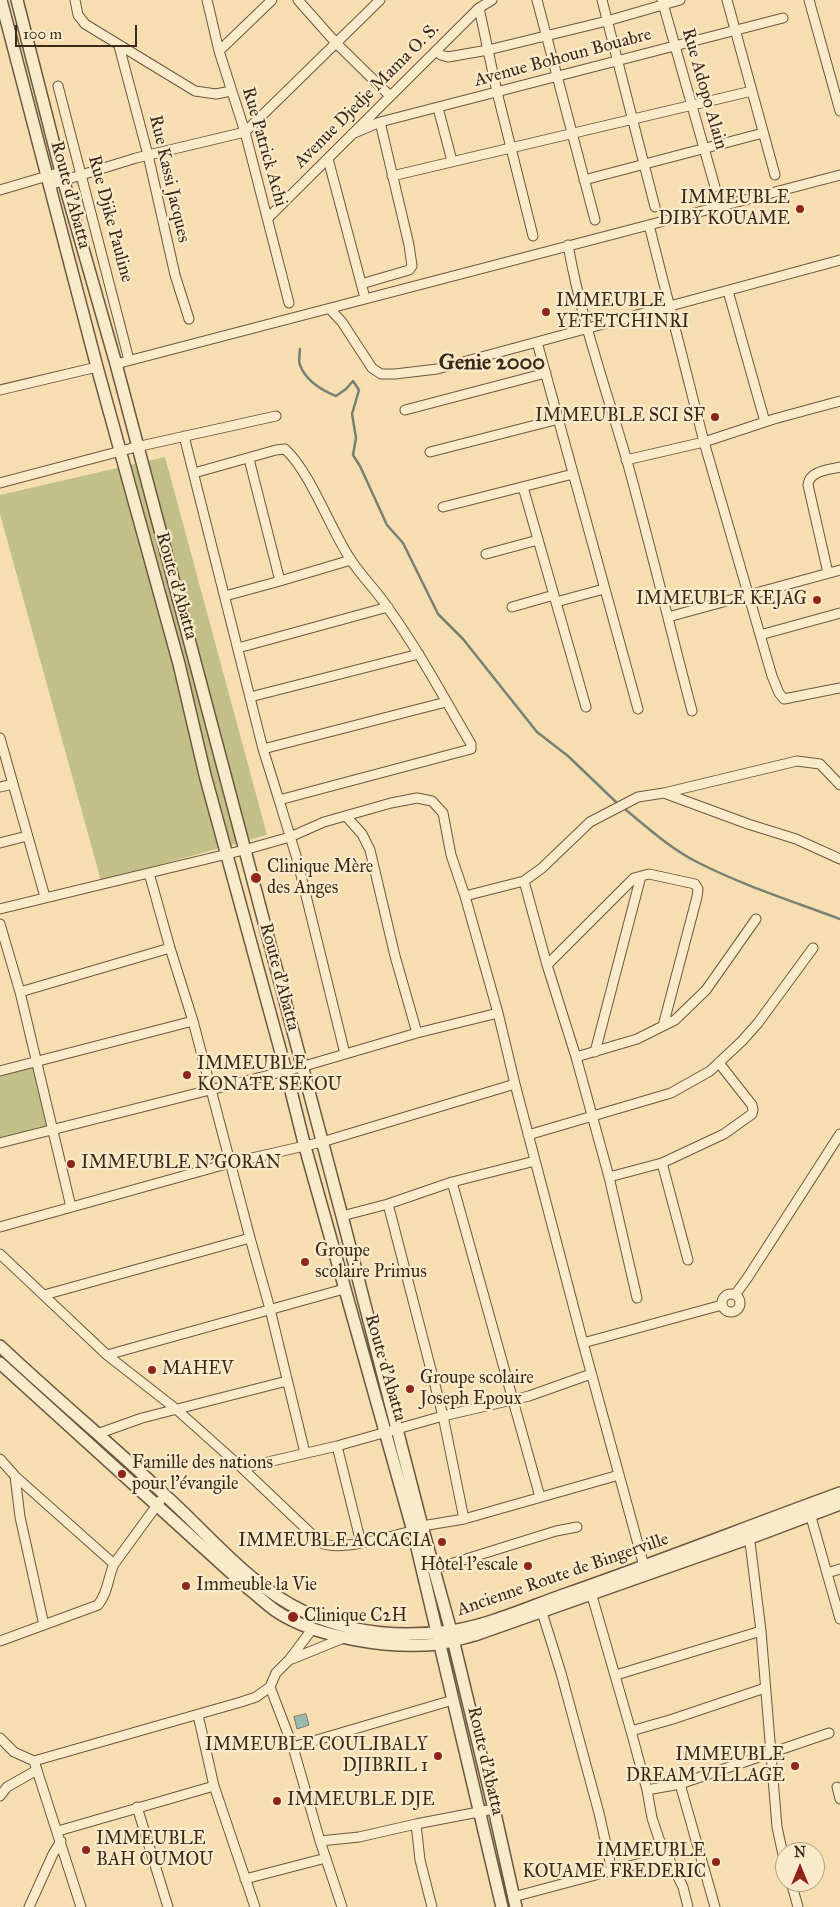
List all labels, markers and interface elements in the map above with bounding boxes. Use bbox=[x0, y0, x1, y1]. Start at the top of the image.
scale bar bbox=[18, 15, 140, 47]
street label: Avenue Djedje Mama O. S. bbox=[290, 19, 444, 173]
street label: Avenue Bohoun Bouabre bbox=[472, 24, 654, 92]
text: 100 m bbox=[23, 25, 62, 43]
street label: Rue Adopo Alain bbox=[676, 26, 732, 152]
street label: Rue Patrick Achi bbox=[237, 85, 291, 209]
street label: Rue Kassi Jacques bbox=[144, 113, 194, 245]
street label: Route d'Abatta bbox=[45, 139, 95, 251]
street label: Rue Djike Pauline bbox=[83, 153, 137, 285]
place label: IMMEUBLE DIBY KOUAME bbox=[658, 188, 790, 230]
marker: IMMEUBLE DIBY KOUAME bbox=[794, 203, 806, 215]
place label: IMMEUBLE YETETCHINRI bbox=[556, 291, 689, 334]
marker: IMMEUBLE YETETCHINRI bbox=[540, 306, 552, 318]
district label: Genie 2000 bbox=[439, 351, 545, 377]
place label: IMMEUBLE SCI SF bbox=[535, 406, 705, 428]
marker: IMMEUBLE SCI SF bbox=[709, 411, 721, 423]
street label: Route d'Abatta bbox=[150, 530, 202, 642]
place label: IMMEUBLE KEJAG bbox=[636, 589, 807, 611]
marker: IMMEUBLE KEJAG bbox=[811, 594, 823, 606]
place label: Clinique Mère des Anges bbox=[267, 857, 373, 900]
marker: Clinique Mère des Anges bbox=[249, 871, 263, 885]
street label: Route d'Abatta bbox=[254, 921, 304, 1033]
place label: IMMEUBLE KONATE SEKOU bbox=[197, 1054, 342, 1096]
marker: IMMEUBLE KONATE SEKOU bbox=[181, 1069, 193, 1081]
place label: IMMEUBLE N'GORAN bbox=[81, 1153, 281, 1175]
marker: IMMEUBLE N'GORAN bbox=[65, 1158, 77, 1170]
place label: Groupe scolaire Primus bbox=[315, 1241, 427, 1284]
marker: Groupe scolaire Primus bbox=[299, 1256, 311, 1268]
street label: Route d'Abatta bbox=[359, 1312, 411, 1424]
place label: MAHEV bbox=[162, 1359, 233, 1381]
marker: MAHEV bbox=[146, 1364, 158, 1376]
place label: Groupe scolaire Joseph Epoux bbox=[420, 1368, 534, 1410]
marker: Groupe scolaire Joseph Epoux bbox=[404, 1383, 416, 1395]
place label: Famille des nations pour l'évangile bbox=[132, 1453, 273, 1496]
marker: Famille des nations pour l'évangile bbox=[116, 1468, 128, 1480]
street label: Ancienne Route de Bingerville bbox=[454, 1529, 672, 1621]
place label: IMMEUBLE ACCACIA bbox=[238, 1531, 432, 1553]
marker: IMMEUBLE ACCACIA bbox=[436, 1536, 448, 1548]
place label: Hôtel l'escale bbox=[420, 1555, 518, 1577]
marker: Hôtel l'escale bbox=[522, 1560, 534, 1572]
place label: Immeuble la Vie bbox=[196, 1575, 317, 1597]
marker: Immeuble la Vie bbox=[180, 1580, 192, 1592]
place label: Clinique C2H bbox=[304, 1606, 407, 1628]
marker: Clinique C2H bbox=[286, 1610, 300, 1624]
street label: Route d'Abatta bbox=[462, 1705, 508, 1817]
place label: IMMEUBLE COULIBALY DJIBRIL 1 bbox=[205, 1735, 428, 1778]
place label: IMMEUBLE DREAM VILLAGE bbox=[626, 1745, 785, 1788]
marker: IMMEUBLE COULIBALY DJIBRIL 1 bbox=[432, 1750, 444, 1762]
marker: IMMEUBLE DREAM VILLAGE bbox=[789, 1760, 801, 1772]
place label: IMMEUBLE DJE bbox=[287, 1790, 435, 1812]
marker: IMMEUBLE DJE bbox=[271, 1795, 283, 1807]
place label: IMMEUBLE BAH OUMOU bbox=[96, 1829, 213, 1872]
place label: IMMEUBLE KOUAME FREDERIC bbox=[523, 1841, 706, 1884]
north arrow bbox=[775, 1842, 825, 1892]
marker: IMMEUBLE BAH OUMOU bbox=[80, 1844, 92, 1856]
text: N bbox=[794, 1844, 806, 1861]
marker: IMMEUBLE KOUAME FREDERIC bbox=[710, 1856, 722, 1868]

